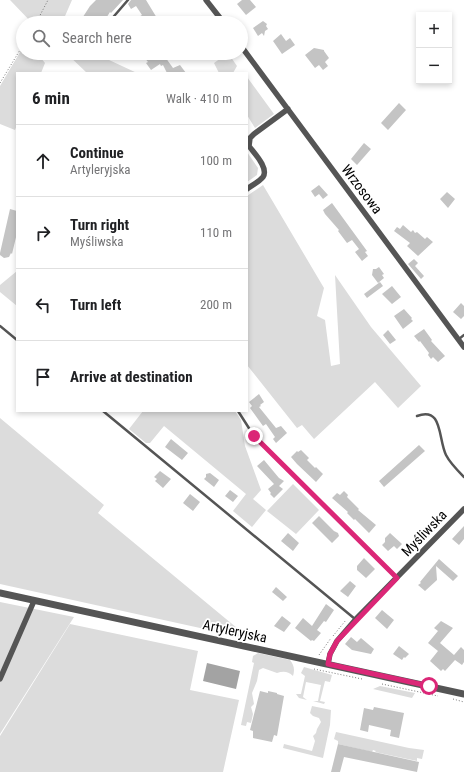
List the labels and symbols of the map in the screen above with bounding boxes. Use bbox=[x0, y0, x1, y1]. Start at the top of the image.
street label: Wrzosowa bbox=[338, 161, 386, 217]
route end bbox=[245, 427, 263, 445]
street label: Myśliwska bbox=[398, 507, 450, 559]
street label: Artyleryjska bbox=[201, 616, 269, 646]
route start bbox=[420, 677, 438, 695]

